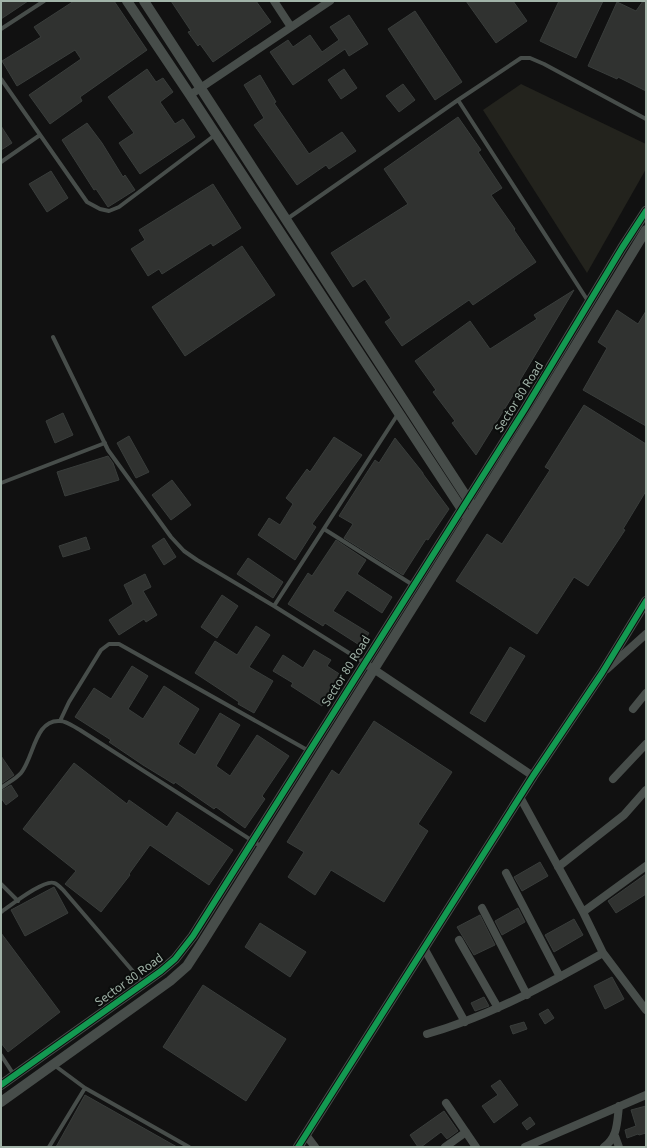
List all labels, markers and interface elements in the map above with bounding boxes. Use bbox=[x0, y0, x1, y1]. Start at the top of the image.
street label: Sector 80 Road bbox=[490, 358, 548, 436]
street label: Sector 80 Road bbox=[317, 632, 375, 710]
street label: Sector 80 Road bbox=[91, 949, 167, 1011]

